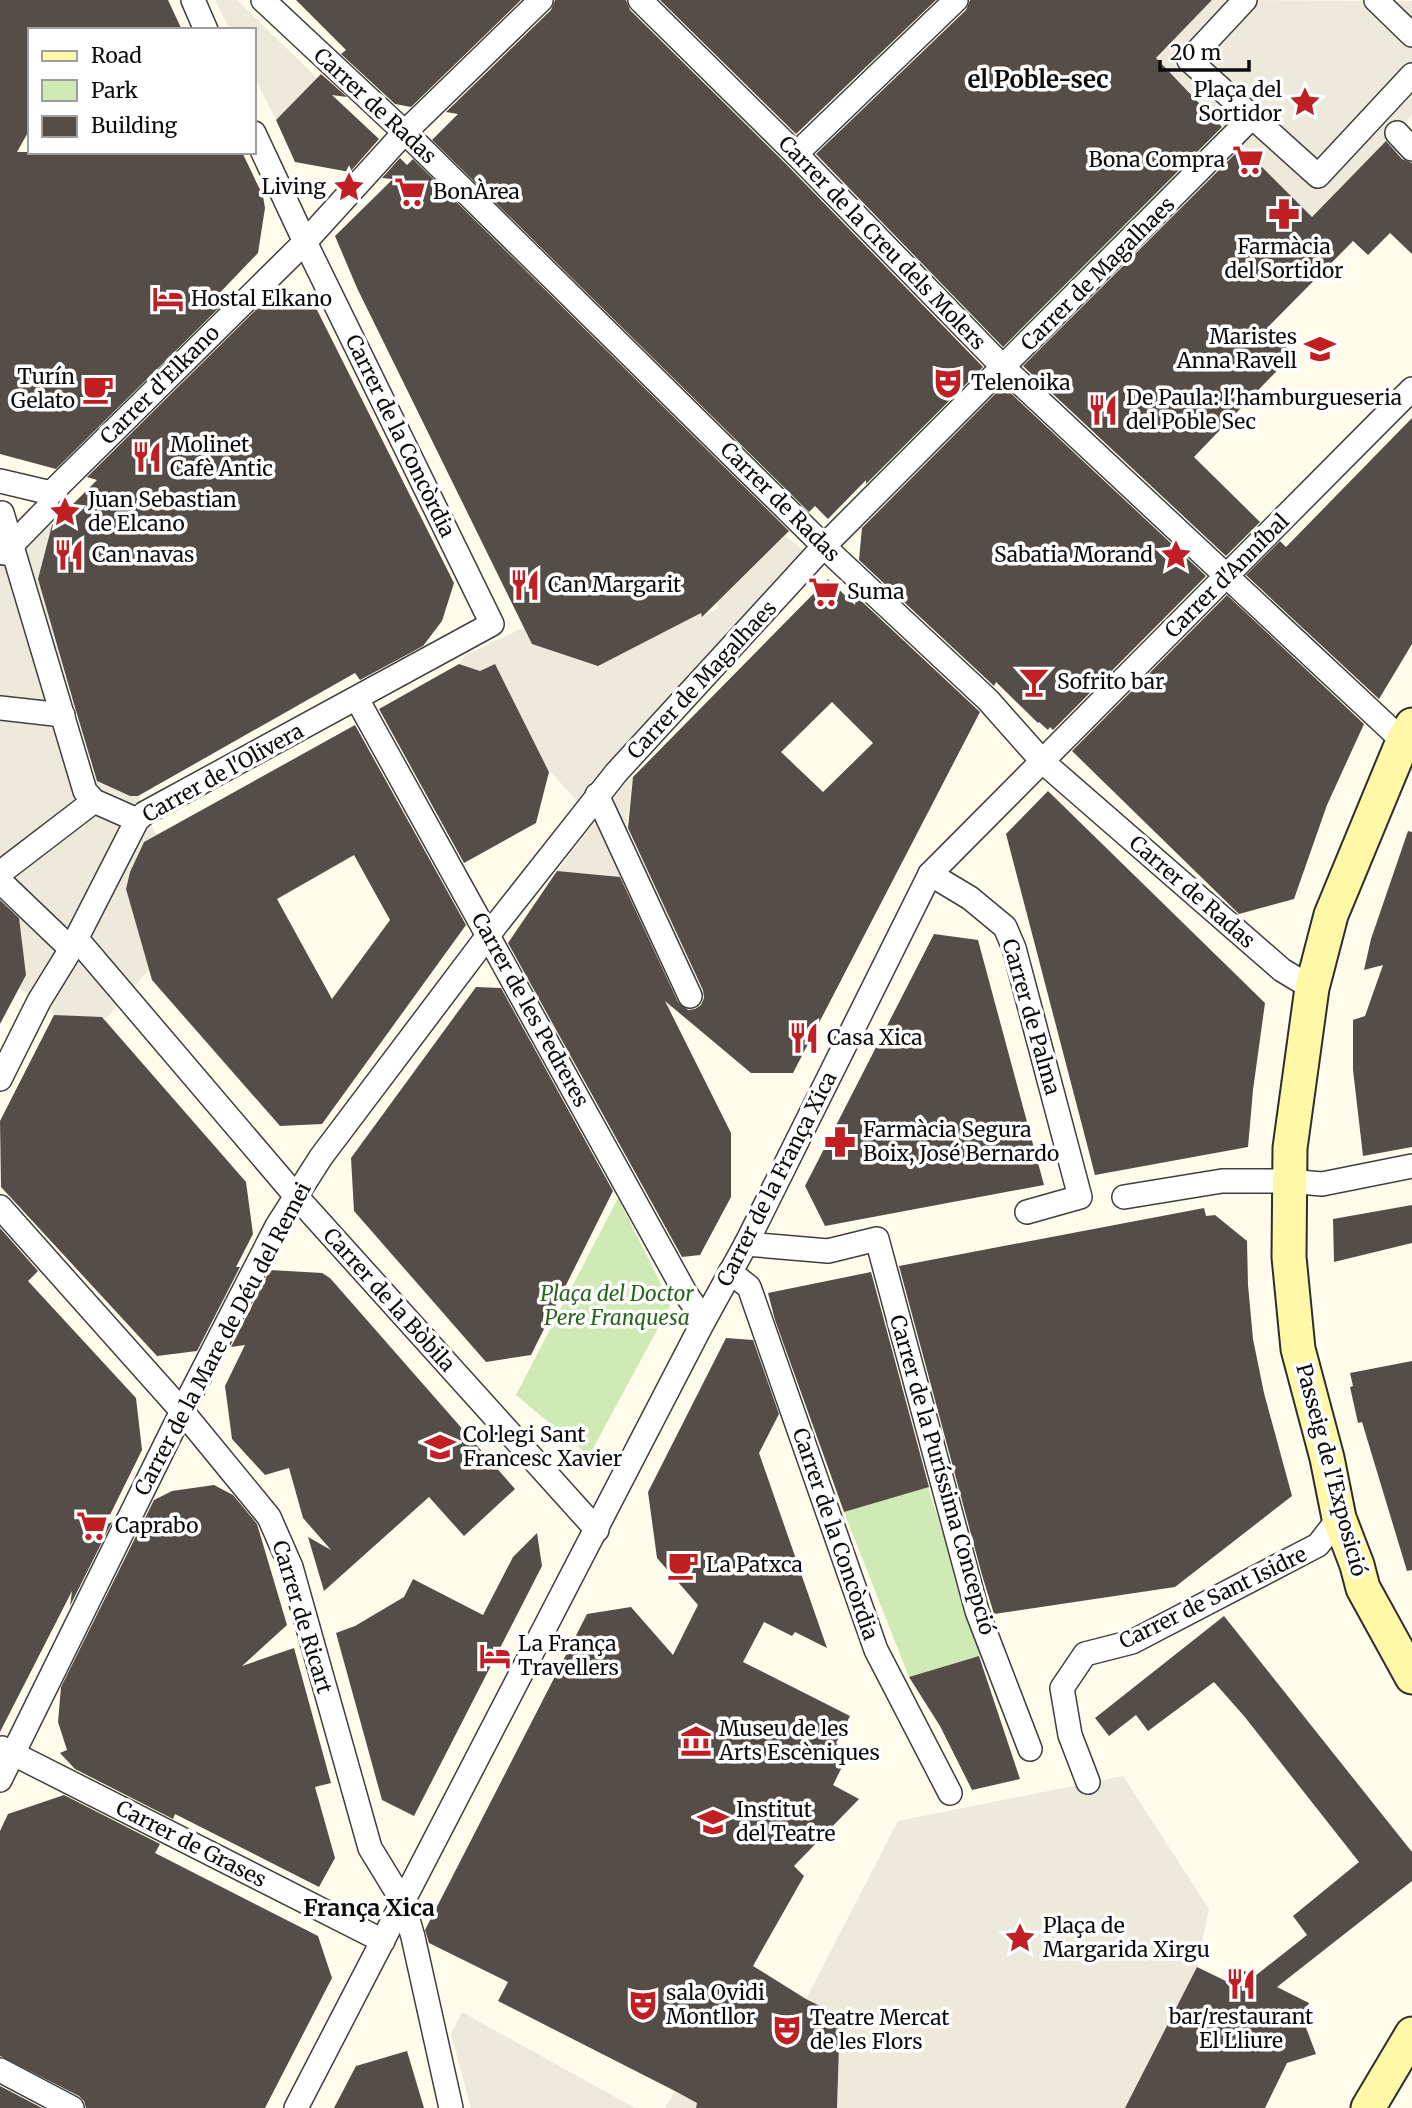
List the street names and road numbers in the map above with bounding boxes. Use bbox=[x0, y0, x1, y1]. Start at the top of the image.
street label: Carrer de Radas bbox=[308, 42, 442, 169]
street label: Carrer de la Creu dels Molers bbox=[773, 130, 992, 355]
street label: Carrer de Magalhaes bbox=[1015, 191, 1180, 356]
street label: Carrer d'Elkano bbox=[94, 319, 225, 450]
street label: Carrer de la Concòrdia bbox=[340, 330, 461, 542]
street label: Carrer de Radas bbox=[715, 436, 846, 567]
street label: Carrer d'Anníbal bbox=[1159, 507, 1295, 643]
street label: Carrer de Magalhaes bbox=[621, 595, 782, 765]
street label: Carrer de l'Olivera bbox=[138, 717, 308, 828]
street label: Carrer de Radas bbox=[1124, 830, 1261, 954]
street label: Carrer de les Pedreres bbox=[466, 908, 595, 1112]
street label: Carrer de Palma bbox=[996, 936, 1067, 1098]
street label: Carrer de la França Xica bbox=[711, 1067, 842, 1291]
street label: Carrer de la Mare de Déu del Remei bbox=[128, 1177, 317, 1500]
street label: Carrer de la Bòbila bbox=[318, 1222, 461, 1377]
street label: Carrer de la Puríssima Concepció bbox=[884, 1312, 1001, 1638]
street label: Passeig de l'Exposició bbox=[1290, 1361, 1373, 1579]
street label: Carrer de la Concòrdia bbox=[787, 1424, 884, 1643]
street label: Carrer de Ricart bbox=[266, 1537, 339, 1697]
street label: Carrer de Sant Isidre bbox=[1115, 1540, 1311, 1655]
street label: Carrer de Grases bbox=[112, 1794, 271, 1893]

